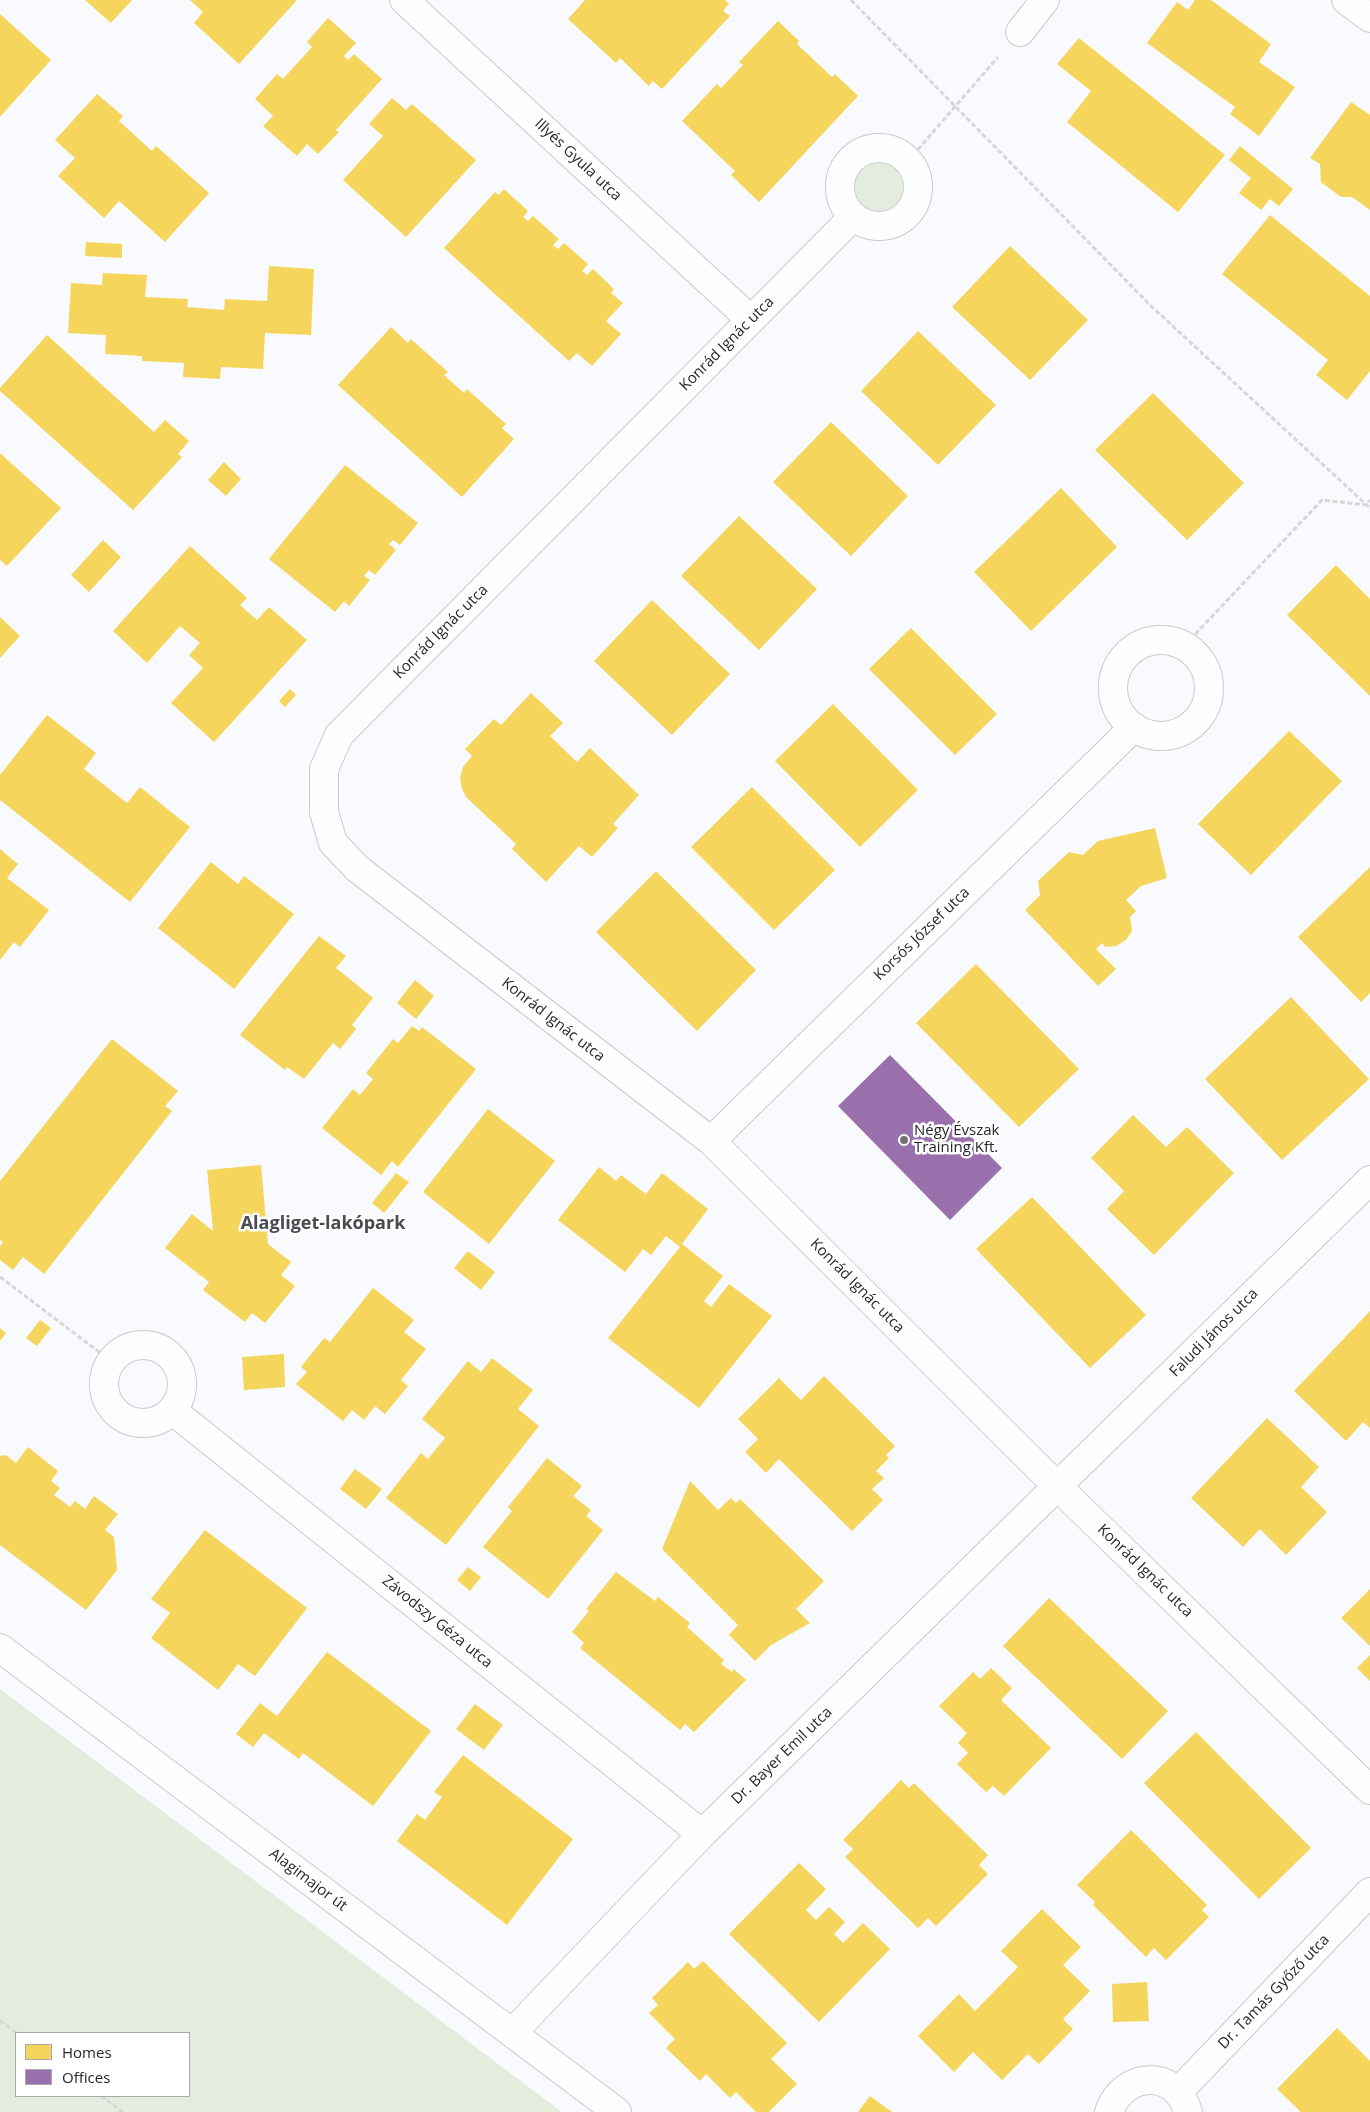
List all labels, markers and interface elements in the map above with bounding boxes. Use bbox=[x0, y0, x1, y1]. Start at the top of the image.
street label: Illyés Gyula utca bbox=[531, 115, 625, 205]
street label: Konrád Ignác utca bbox=[676, 293, 778, 395]
street label: Konrád Ignác utca bbox=[390, 581, 492, 683]
street label: Korsós József utca bbox=[870, 884, 974, 984]
street label: Konrád Ignác utca bbox=[498, 974, 608, 1066]
place label: Négy Évszak Training Kft. bbox=[914, 1122, 999, 1157]
marker: Négy Évszak Training Kft. bbox=[898, 1134, 910, 1146]
district label: Alagliget-lakópark bbox=[241, 1213, 405, 1235]
street label: Konrád Ignác utca bbox=[806, 1235, 908, 1337]
street label: Faludi János utca bbox=[1166, 1285, 1262, 1381]
street label: Konrád Ignác utca bbox=[1093, 1521, 1197, 1621]
street label: Závodszy Géza utca bbox=[378, 1572, 496, 1672]
street label: Dr. Bayer Emil utca bbox=[728, 1703, 836, 1809]
street label: Alagimajor út bbox=[265, 1845, 351, 1915]
street label: Dr. Tamás Győző utca bbox=[1215, 1931, 1333, 2053]
legend bbox=[15, 2032, 190, 2097]
text: Homes bbox=[62, 2042, 112, 2062]
text: Offices bbox=[62, 2067, 110, 2087]

